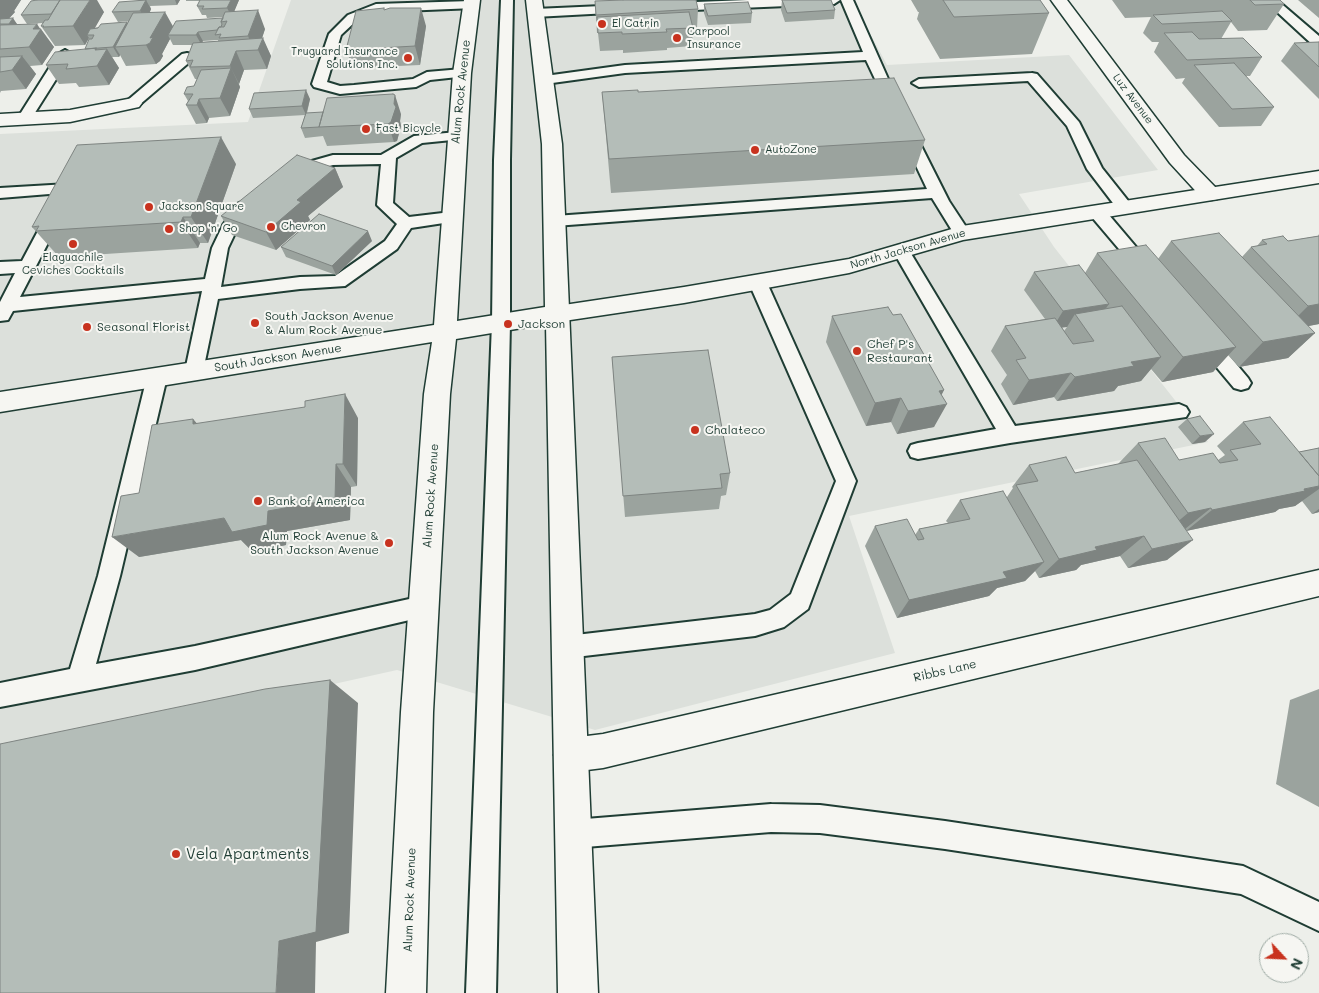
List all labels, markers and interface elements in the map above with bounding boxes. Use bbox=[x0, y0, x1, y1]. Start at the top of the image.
place label: El Catrin bbox=[612, 17, 659, 31]
marker: El Catrin bbox=[596, 18, 608, 30]
place label: Carpool Insurance bbox=[687, 25, 741, 51]
marker: Carpool Insurance bbox=[671, 32, 683, 44]
street label: Alum Rock Avenue bbox=[448, 39, 474, 145]
place label: Truguard Insurance Solutions Inc. bbox=[291, 45, 398, 71]
marker: Truguard Insurance Solutions Inc. bbox=[402, 52, 414, 64]
street label: Luz Avenue bbox=[1110, 71, 1156, 127]
place label: Fast Bicycle bbox=[376, 122, 441, 136]
marker: Fast Bicycle bbox=[360, 123, 372, 135]
place label: AutoZone bbox=[765, 143, 817, 157]
marker: AutoZone bbox=[749, 144, 761, 156]
place label: Jackson Square bbox=[159, 200, 244, 214]
marker: Jackson Square bbox=[143, 201, 155, 213]
place label: Chevron bbox=[281, 220, 326, 234]
marker: Chevron bbox=[265, 221, 277, 233]
place label: Shop 'n' Go bbox=[179, 222, 237, 236]
marker: Shop 'n' Go bbox=[163, 223, 175, 235]
street label: North Jackson Avenue bbox=[849, 226, 967, 272]
marker: Elaguachile Ceviches Cocktails bbox=[67, 238, 79, 250]
place label: Elaguachile Ceviches Cocktails bbox=[22, 251, 124, 277]
place label: South Jackson Avenue & Alum Rock Avenue bbox=[265, 309, 394, 337]
marker: South Jackson Avenue & Alum Rock Avenue bbox=[249, 317, 261, 329]
place label: Jackson bbox=[518, 317, 565, 331]
marker: Jackson bbox=[502, 318, 514, 330]
place label: Seasonal Florist bbox=[97, 320, 190, 334]
marker: Seasonal Florist bbox=[81, 321, 93, 333]
place label: Chef P's Restaurant bbox=[867, 337, 933, 365]
street label: South Jackson Avenue bbox=[213, 341, 343, 375]
marker: Chef P's Restaurant bbox=[851, 345, 863, 357]
place label: Chalateco bbox=[705, 423, 765, 437]
marker: Chalateco bbox=[689, 424, 701, 436]
street label: Alum Rock Avenue bbox=[420, 443, 442, 549]
place label: Bank of America bbox=[268, 494, 365, 508]
marker: Bank of America bbox=[252, 495, 264, 507]
place label: Alum Rock Avenue & South Jackson Avenue bbox=[250, 529, 379, 557]
marker: Alum Rock Avenue & South Jackson Avenue bbox=[383, 537, 395, 549]
street label: Ribbs Lane bbox=[912, 657, 978, 685]
place label: Vela Apartments bbox=[186, 845, 309, 863]
street label: Alum Rock Avenue bbox=[401, 847, 419, 953]
marker: Vela Apartments bbox=[170, 848, 182, 860]
north arrow bbox=[1259, 933, 1309, 983]
text: N bbox=[1286, 955, 1308, 973]

